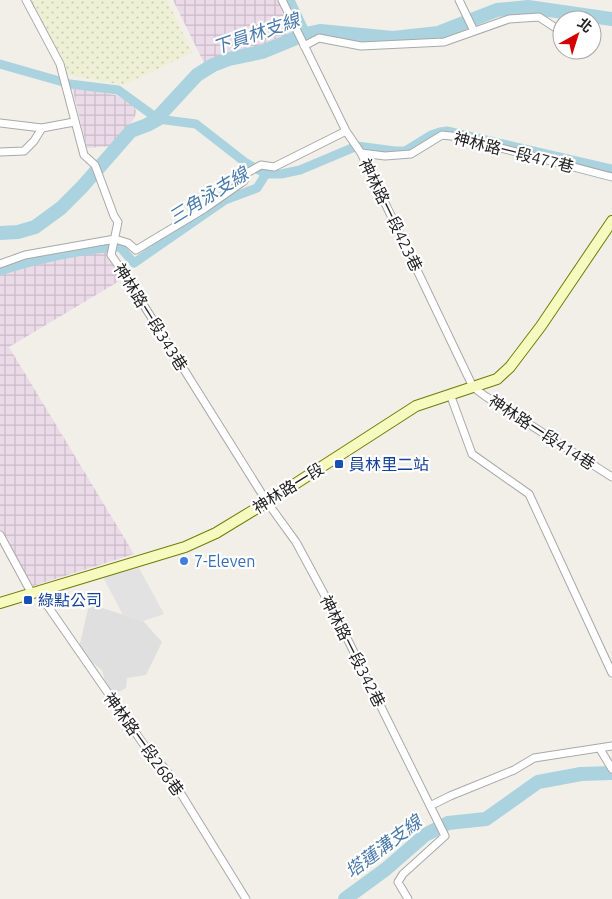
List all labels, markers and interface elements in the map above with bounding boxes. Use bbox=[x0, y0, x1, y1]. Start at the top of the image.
water label: 下員林支線 bbox=[210, 8, 304, 57]
north arrow bbox=[552, 10, 602, 60]
text: 北 bbox=[575, 14, 596, 36]
street label: 神林路一段477巷 bbox=[452, 128, 576, 176]
street label: 神林路一段423巷 bbox=[356, 156, 426, 274]
water label: 三角泳支線 bbox=[165, 162, 253, 227]
street label: 神林路一段343巷 bbox=[111, 260, 191, 374]
street label: 神林路一段414巷 bbox=[485, 391, 599, 473]
place label: 員林里二站 bbox=[349, 455, 429, 473]
marker: 員林里二站 bbox=[333, 458, 345, 470]
street label: 神林路一段 bbox=[249, 459, 327, 517]
place label: 7-Eleven bbox=[194, 552, 255, 570]
marker: 7-Eleven bbox=[178, 555, 190, 567]
place label: 綠點公司 bbox=[38, 591, 102, 609]
street label: 神林路一段342巷 bbox=[317, 592, 389, 710]
marker: 綠點公司 bbox=[22, 594, 34, 606]
street label: 神林路一段268巷 bbox=[101, 689, 187, 799]
water label: 塔蓮溝支線 bbox=[341, 810, 427, 881]

